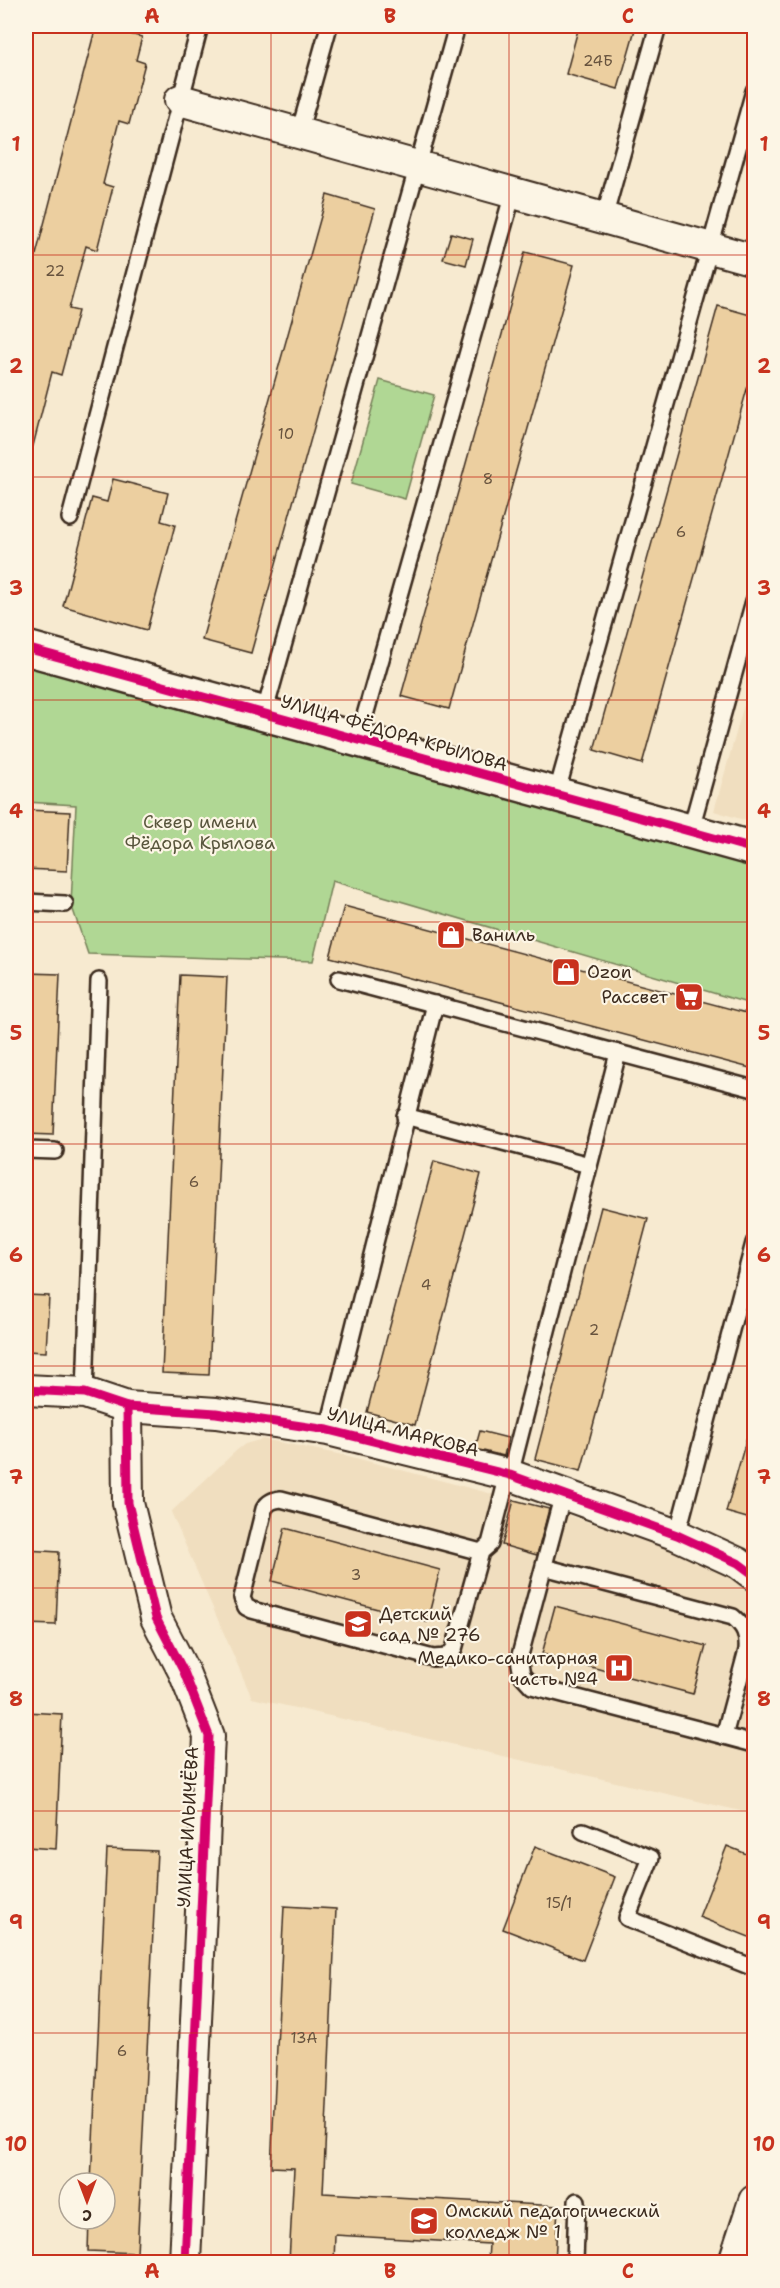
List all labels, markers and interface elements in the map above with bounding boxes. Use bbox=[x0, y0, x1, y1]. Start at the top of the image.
text: A bbox=[144, 3, 160, 29]
text: B bbox=[384, 3, 396, 29]
text: C bbox=[622, 3, 634, 29]
house number: 24Б bbox=[583, 51, 613, 71]
text: 1 bbox=[11, 131, 21, 157]
text: 1 bbox=[759, 131, 769, 157]
house number: 22 bbox=[45, 261, 65, 281]
text: 2 bbox=[9, 353, 23, 379]
text: 2 bbox=[757, 353, 771, 379]
house number: 10 bbox=[278, 424, 294, 444]
house number: 8 bbox=[483, 469, 493, 489]
house number: 6 bbox=[676, 522, 686, 542]
text: 3 bbox=[9, 575, 23, 601]
text: 3 bbox=[757, 575, 771, 601]
street label: УЛИЦА ФЁДОРА КРЫЛОВА bbox=[278, 689, 510, 777]
text: 4 bbox=[9, 798, 23, 824]
text: 4 bbox=[757, 798, 771, 824]
park label: Сквер имени Фёдора Крылова bbox=[125, 810, 275, 855]
shop icon: Ваниль bbox=[435, 919, 467, 951]
place label: Ваниль bbox=[472, 923, 535, 947]
shop icon: Ozon bbox=[550, 956, 582, 988]
place label: Ozon bbox=[587, 960, 632, 984]
supermarket icon: Рассвет bbox=[673, 981, 705, 1013]
place label: Рассвет bbox=[601, 985, 669, 1009]
text: 5 bbox=[10, 1020, 22, 1046]
text: 5 bbox=[758, 1020, 770, 1046]
house number: 6 bbox=[189, 1172, 199, 1192]
text: 6 bbox=[9, 1242, 23, 1268]
text: 6 bbox=[757, 1242, 771, 1268]
house number: 4 bbox=[421, 1275, 431, 1295]
house number: 2 bbox=[589, 1320, 599, 1340]
street label: УЛИЦА МАРКОВА bbox=[325, 1402, 481, 1462]
text: 7 bbox=[9, 1464, 23, 1490]
text: 7 bbox=[757, 1464, 771, 1490]
house number: 3 bbox=[351, 1565, 361, 1585]
place label: Детский сад № 276 bbox=[379, 1602, 481, 1647]
school or university icon: Детский сад № 276 bbox=[342, 1608, 374, 1640]
place label: Медико-санитарная часть №4 bbox=[417, 1646, 598, 1691]
hospital icon: Медико-санитарная часть №4 bbox=[603, 1652, 635, 1684]
text: 8 bbox=[9, 1686, 23, 1712]
text: 8 bbox=[757, 1686, 771, 1712]
street label: УЛИЦА ИЛЬИЧЁВА bbox=[172, 1746, 204, 1908]
house number: 15/1 bbox=[546, 1893, 572, 1913]
text: 9 bbox=[9, 1909, 23, 1935]
text: 9 bbox=[757, 1909, 771, 1935]
house number: 13А bbox=[291, 2028, 318, 2048]
house number: 6 bbox=[117, 2041, 127, 2061]
text: 10 bbox=[5, 2131, 27, 2157]
text: 10 bbox=[753, 2131, 775, 2157]
north arrow bbox=[57, 2171, 117, 2231]
place label: Омский педагогический колледж № 1 bbox=[445, 2199, 660, 2244]
text: С bbox=[82, 2205, 92, 2226]
school or university icon: Омский педагогический колледж № 1 bbox=[408, 2205, 440, 2237]
text: A bbox=[144, 2258, 160, 2284]
text: B bbox=[384, 2258, 396, 2284]
text: C bbox=[622, 2258, 634, 2284]

